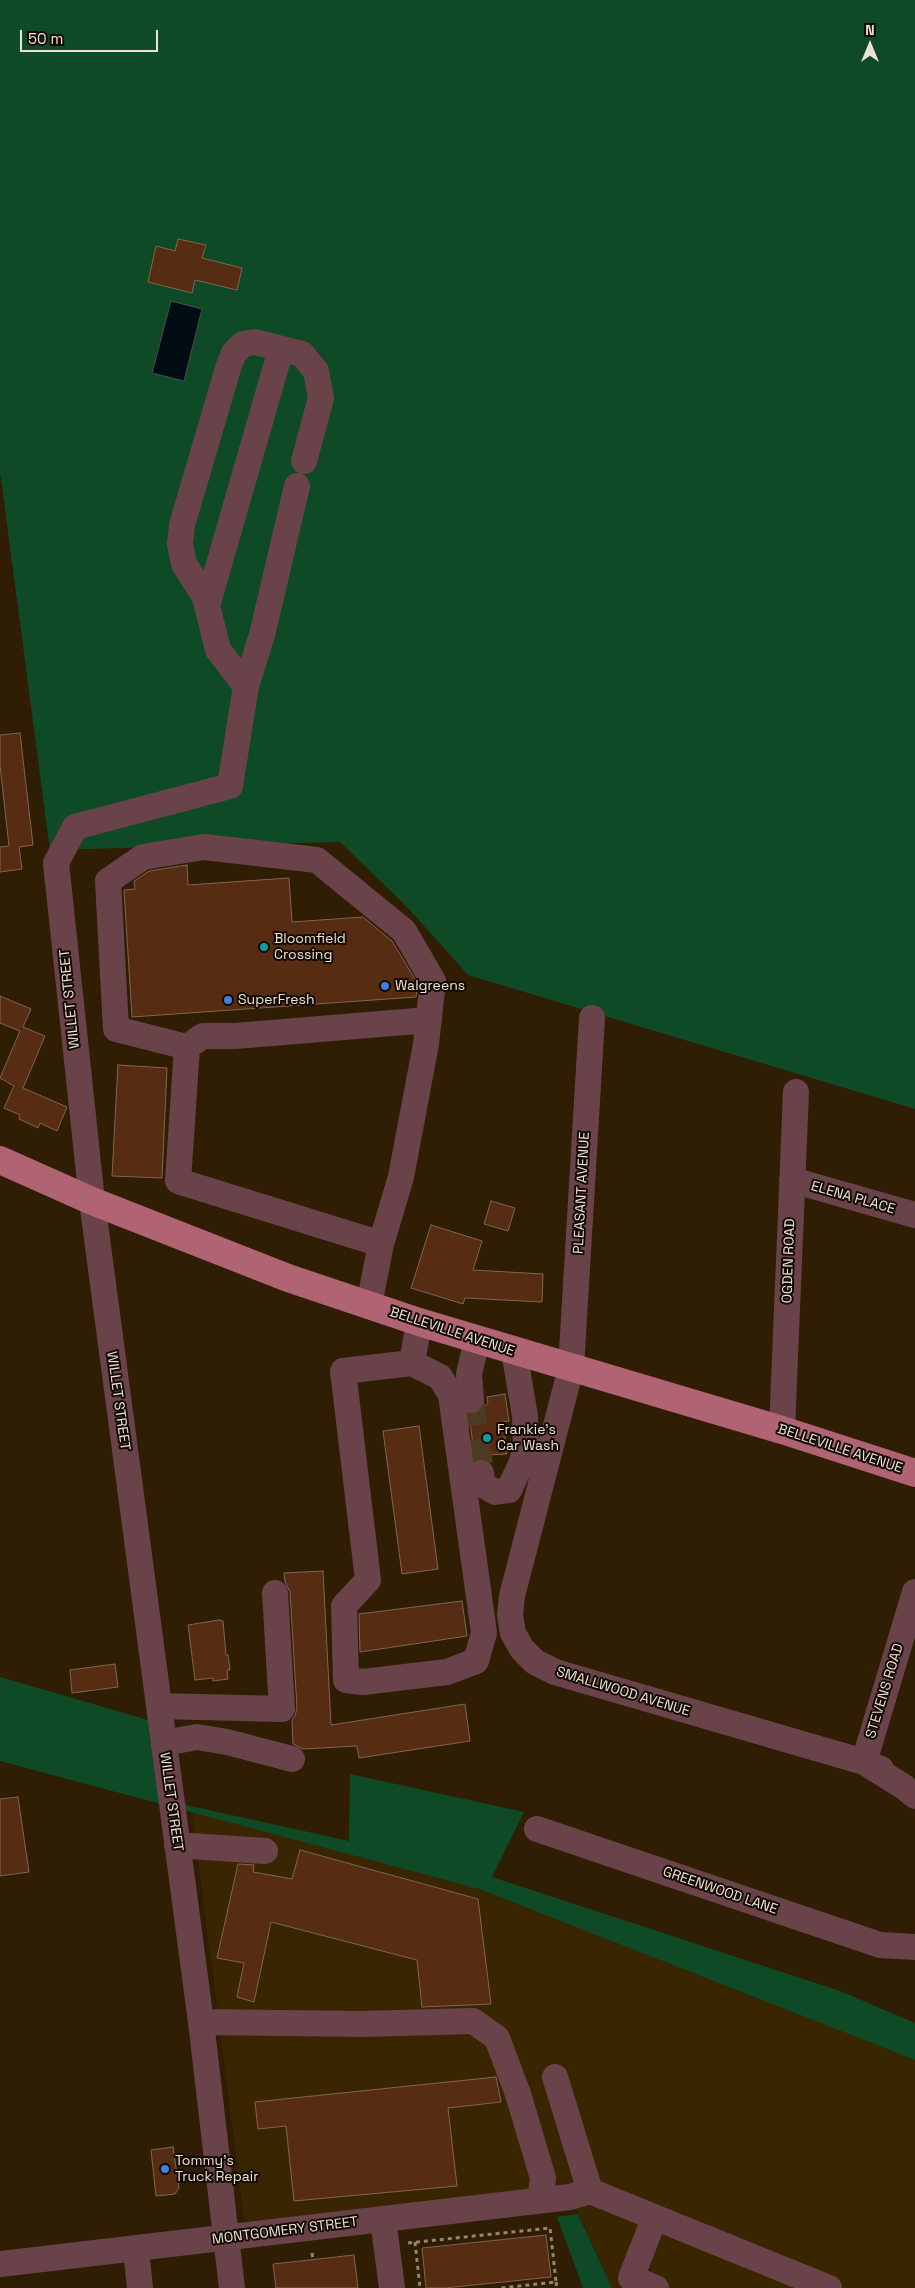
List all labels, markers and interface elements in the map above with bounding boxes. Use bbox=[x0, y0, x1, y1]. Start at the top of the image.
scale bar bbox=[22, 20, 160, 52]
north arrow bbox=[845, 20, 895, 70]
text: N bbox=[865, 21, 875, 39]
text: 50 m bbox=[28, 29, 63, 48]
place label: Bloomfield Crossing bbox=[274, 931, 346, 964]
marker: Bloomfield Crossing bbox=[258, 941, 270, 953]
street label: WILLET STREET bbox=[56, 948, 84, 1050]
place label: Walgreens bbox=[395, 978, 465, 994]
marker: Walgreens bbox=[379, 980, 391, 992]
place label: SuperFresh bbox=[238, 992, 315, 1008]
marker: SuperFresh bbox=[222, 994, 234, 1006]
street label: PLEASANT AVENUE bbox=[570, 1131, 594, 1255]
street label: ELENA PLACE bbox=[809, 1178, 897, 1218]
street label: OGDEN ROAD bbox=[779, 1218, 799, 1304]
street label: BELLEVILLE AVENUE bbox=[387, 1304, 517, 1360]
street label: WILLET STREET bbox=[103, 1350, 133, 1452]
street label: BELLEVILLE AVENUE bbox=[775, 1421, 905, 1477]
place label: Frankie's Car Wash bbox=[497, 1422, 559, 1454]
marker: Frankie's Car Wash bbox=[481, 1432, 493, 1444]
street label: STEVENS ROAD bbox=[863, 1641, 907, 1741]
street label: SMALLWOOD AVENUE bbox=[554, 1664, 692, 1720]
street label: WILLET STREET bbox=[156, 1751, 186, 1853]
street label: GREENWOOD LANE bbox=[660, 1863, 780, 1919]
place label: Tommy's Truck Repair bbox=[175, 2153, 258, 2186]
marker: Tommy's Truck Repair bbox=[159, 2163, 171, 2175]
street label: MONTGOMERY STREET bbox=[211, 2214, 359, 2248]

